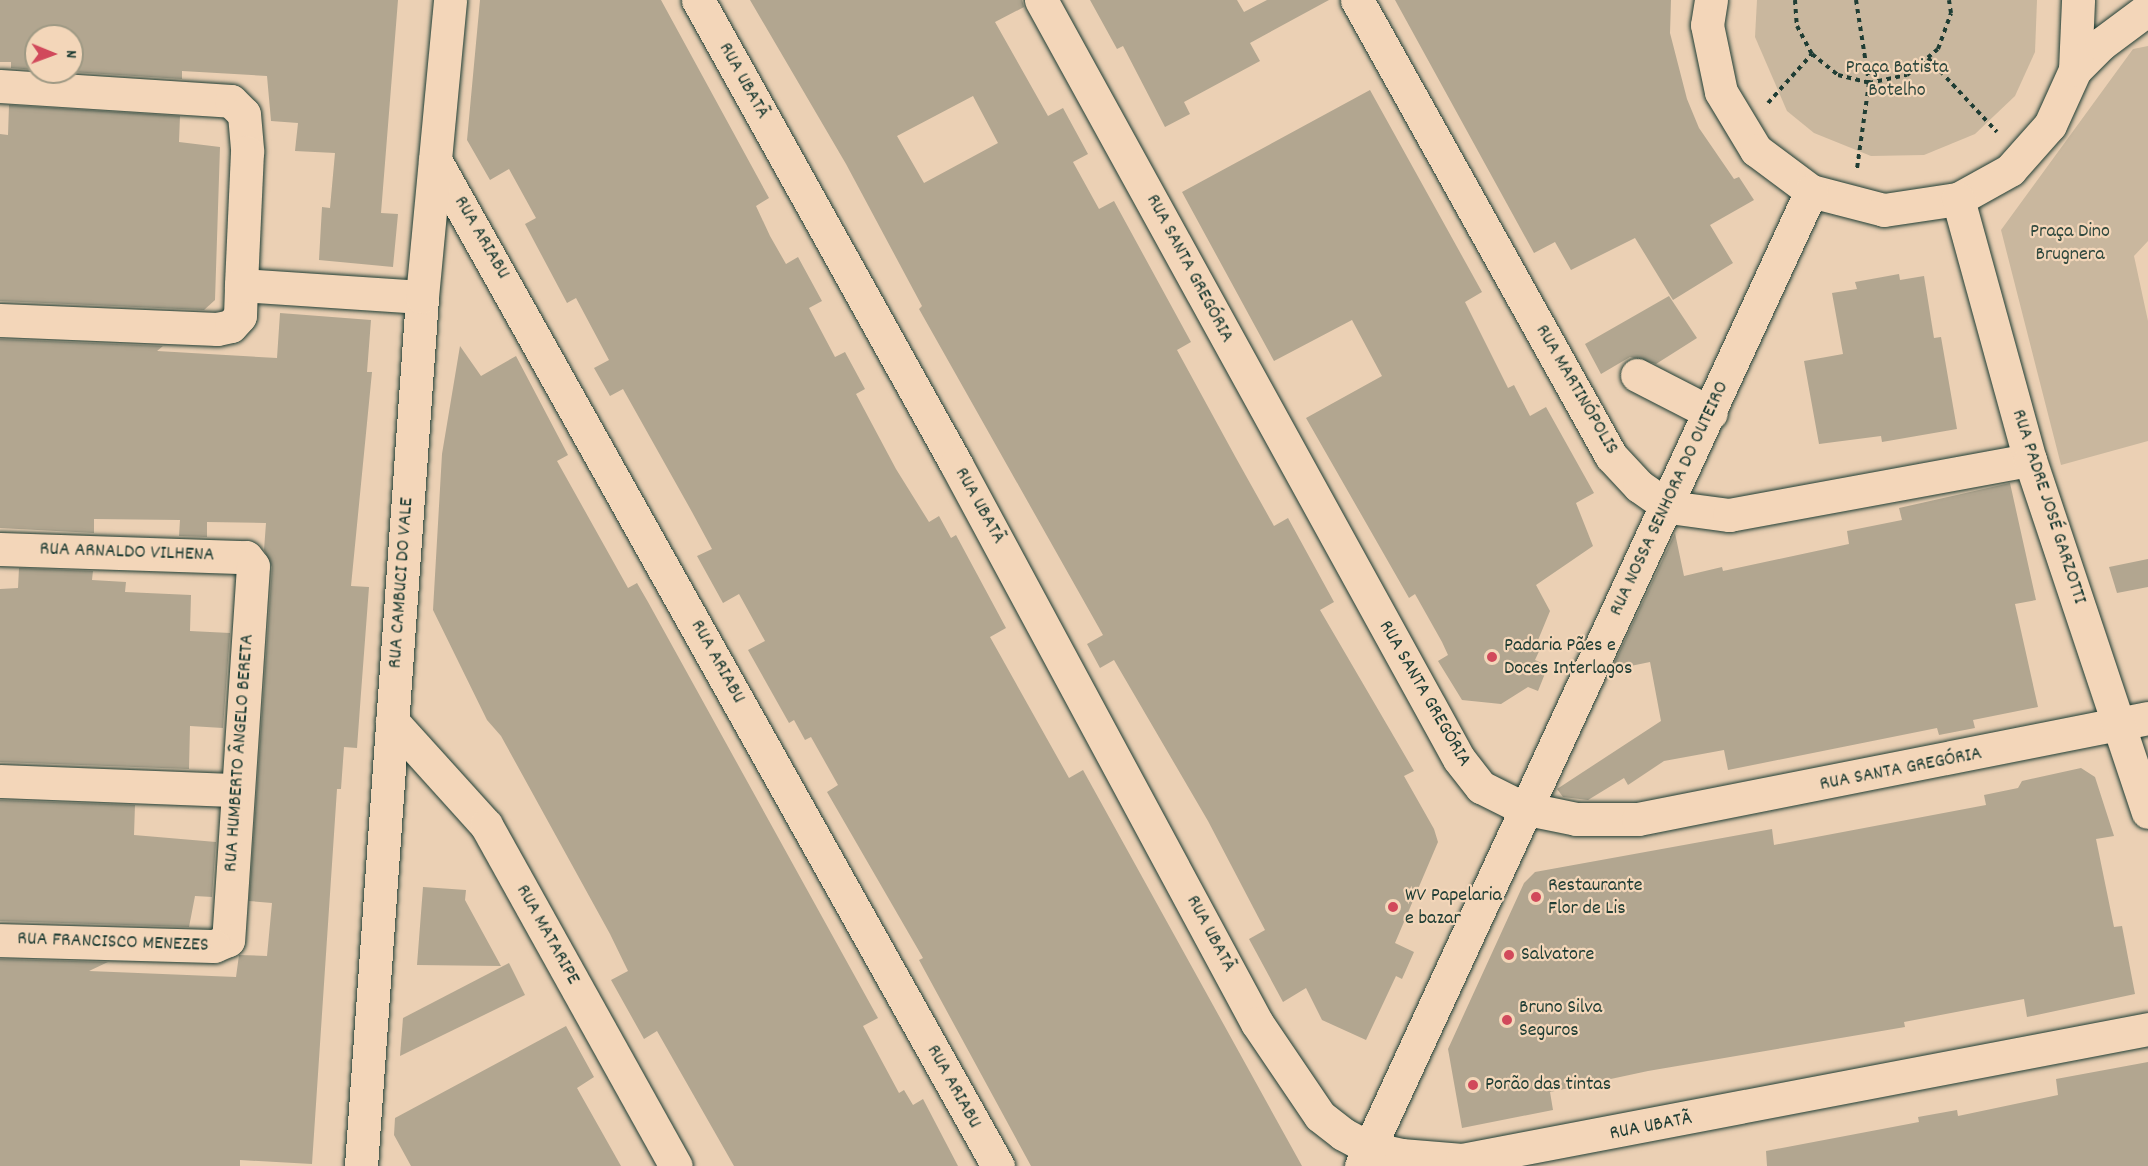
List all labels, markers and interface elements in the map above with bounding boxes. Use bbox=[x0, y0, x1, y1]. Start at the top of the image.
north arrow bbox=[24, 24, 84, 84]
street label: RUA UBATÃ bbox=[712, 39, 774, 123]
text: N bbox=[59, 50, 82, 58]
park label: Praça Batista Botelho bbox=[1846, 56, 1948, 103]
street label: RUA SANTA GREGÓRIA bbox=[1140, 191, 1238, 347]
street label: RUA ARIABU bbox=[448, 192, 514, 284]
park label: Praça Dino Brugnera bbox=[2030, 220, 2110, 267]
street label: RUA MARTINÓPOLIS bbox=[1529, 321, 1623, 459]
street label: RUA NOSSA SENHORA DO OUTEIRO bbox=[1605, 378, 1735, 620]
street label: RUA PADRE JOSÉ GARZOTTI bbox=[2005, 407, 2091, 607]
street label: RUA UBATÃ bbox=[948, 464, 1010, 548]
street label: RUA CAMBUCI DO VALE bbox=[384, 497, 420, 669]
street label: RUA ARNALDO VILHENA bbox=[39, 538, 215, 568]
street label: RUA ARIABU bbox=[684, 616, 750, 708]
street label: RUA SANTA GREGÓRIA bbox=[1372, 617, 1476, 771]
street label: RUA HUMBERTO ÂNGELO BERETA bbox=[220, 633, 260, 873]
place label: Padaria Pães e Doces Interlagos bbox=[1504, 634, 1632, 681]
marker: Padaria Pães e Doces Interlagos bbox=[1485, 650, 1499, 664]
street label: RUA SANTA GREGÓRIA bbox=[1818, 743, 1984, 797]
place label: Restaurante Flor de Lis bbox=[1548, 874, 1643, 921]
street label: RUA MATARIPE bbox=[510, 881, 584, 989]
place label: WV Papelaria e bazar bbox=[1405, 884, 1502, 931]
marker: Restaurante Flor de Lis bbox=[1529, 890, 1543, 904]
street label: RUA UBATÃ bbox=[1180, 892, 1240, 976]
marker: WV Papelaria e bazar bbox=[1386, 900, 1400, 914]
street label: RUA FRANCISCO MENEZES bbox=[17, 928, 209, 958]
place label: Salvatore bbox=[1521, 943, 1594, 967]
marker: Salvatore bbox=[1502, 948, 1516, 962]
place label: Bruno Silva Seguros bbox=[1519, 996, 1602, 1043]
marker: Bruno Silva Seguros bbox=[1500, 1013, 1514, 1027]
street label: RUA ARIABU bbox=[920, 1041, 986, 1133]
place label: Porão das tintas bbox=[1485, 1073, 1611, 1097]
marker: Porão das tintas bbox=[1466, 1078, 1480, 1092]
street label: RUA UBATÃ bbox=[1608, 1107, 1694, 1147]

